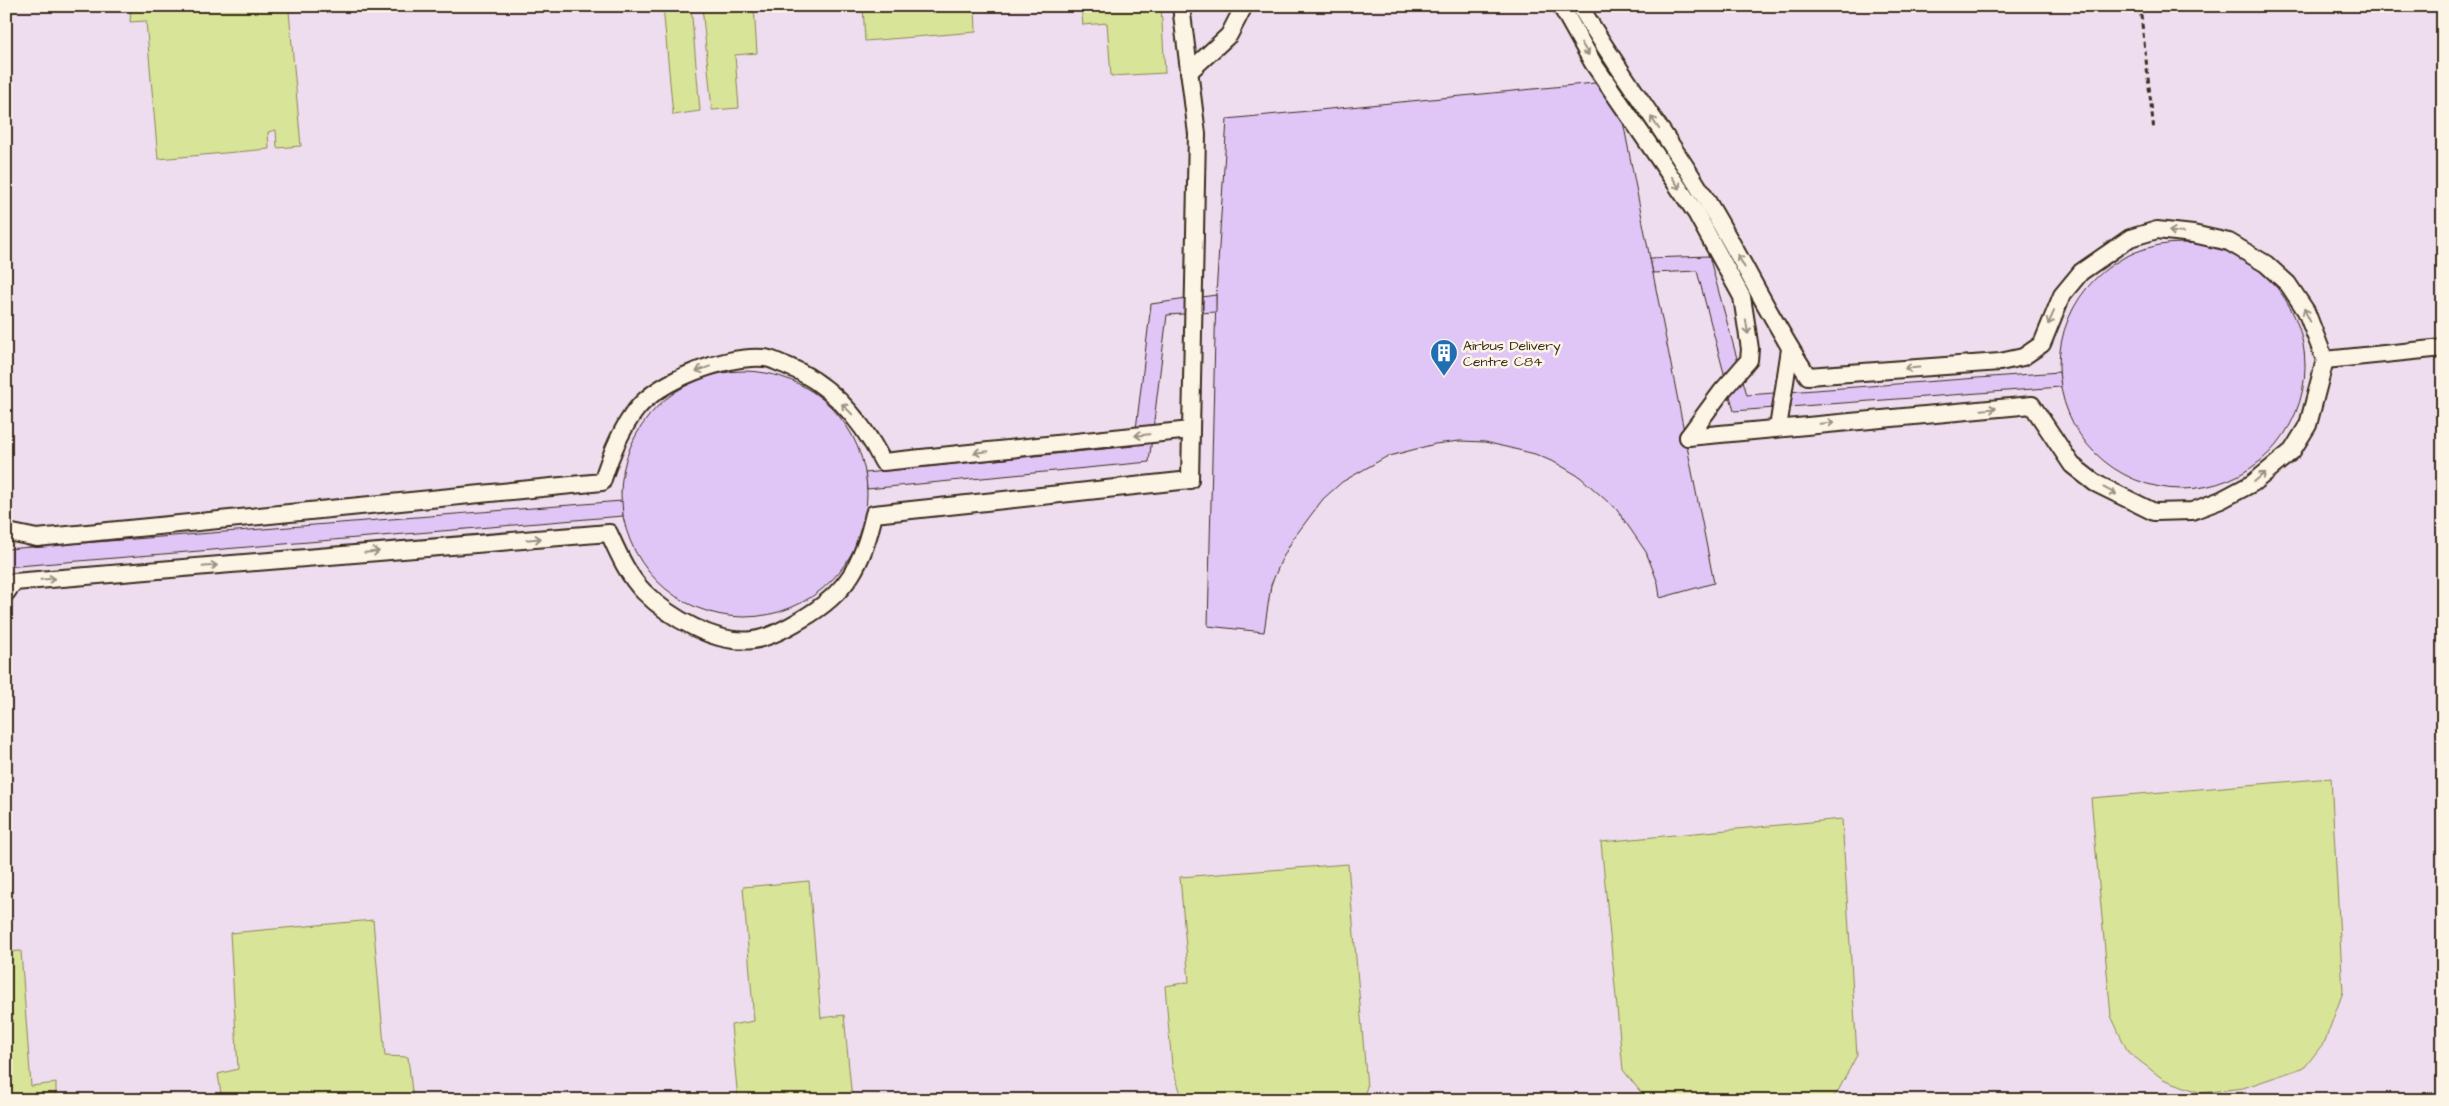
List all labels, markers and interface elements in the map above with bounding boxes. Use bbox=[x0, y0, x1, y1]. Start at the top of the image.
one-way arrow bbox=[1580, 41, 1590, 55]
one-way arrow bbox=[1650, 116, 1660, 130]
one-way arrow bbox=[1671, 176, 1681, 190]
one-way arrow bbox=[2169, 227, 2185, 237]
one-way arrow bbox=[1735, 254, 1745, 269]
one-way arrow bbox=[2302, 307, 2312, 322]
one-way arrow bbox=[2046, 310, 2055, 325]
one-way arrow bbox=[1742, 319, 1752, 335]
place label: Airbus Delivery Centre C84 bbox=[1463, 336, 1561, 372]
building icon: Airbus Delivery Centre C84 bbox=[1429, 338, 1459, 377]
one-way arrow bbox=[1904, 363, 1920, 373]
one-way arrow bbox=[695, 365, 711, 374]
one-way arrow bbox=[842, 403, 854, 415]
one-way arrow bbox=[1980, 404, 1996, 413]
one-way arrow bbox=[1818, 418, 1834, 428]
one-way arrow bbox=[1135, 431, 1151, 440]
one-way arrow bbox=[973, 447, 989, 457]
one-way arrow bbox=[2253, 472, 2266, 483]
one-way arrow bbox=[2103, 486, 2118, 496]
one-way arrow bbox=[526, 535, 542, 544]
one-way arrow bbox=[364, 548, 380, 557]
one-way arrow bbox=[202, 561, 218, 570]
one-way arrow bbox=[40, 574, 56, 583]

